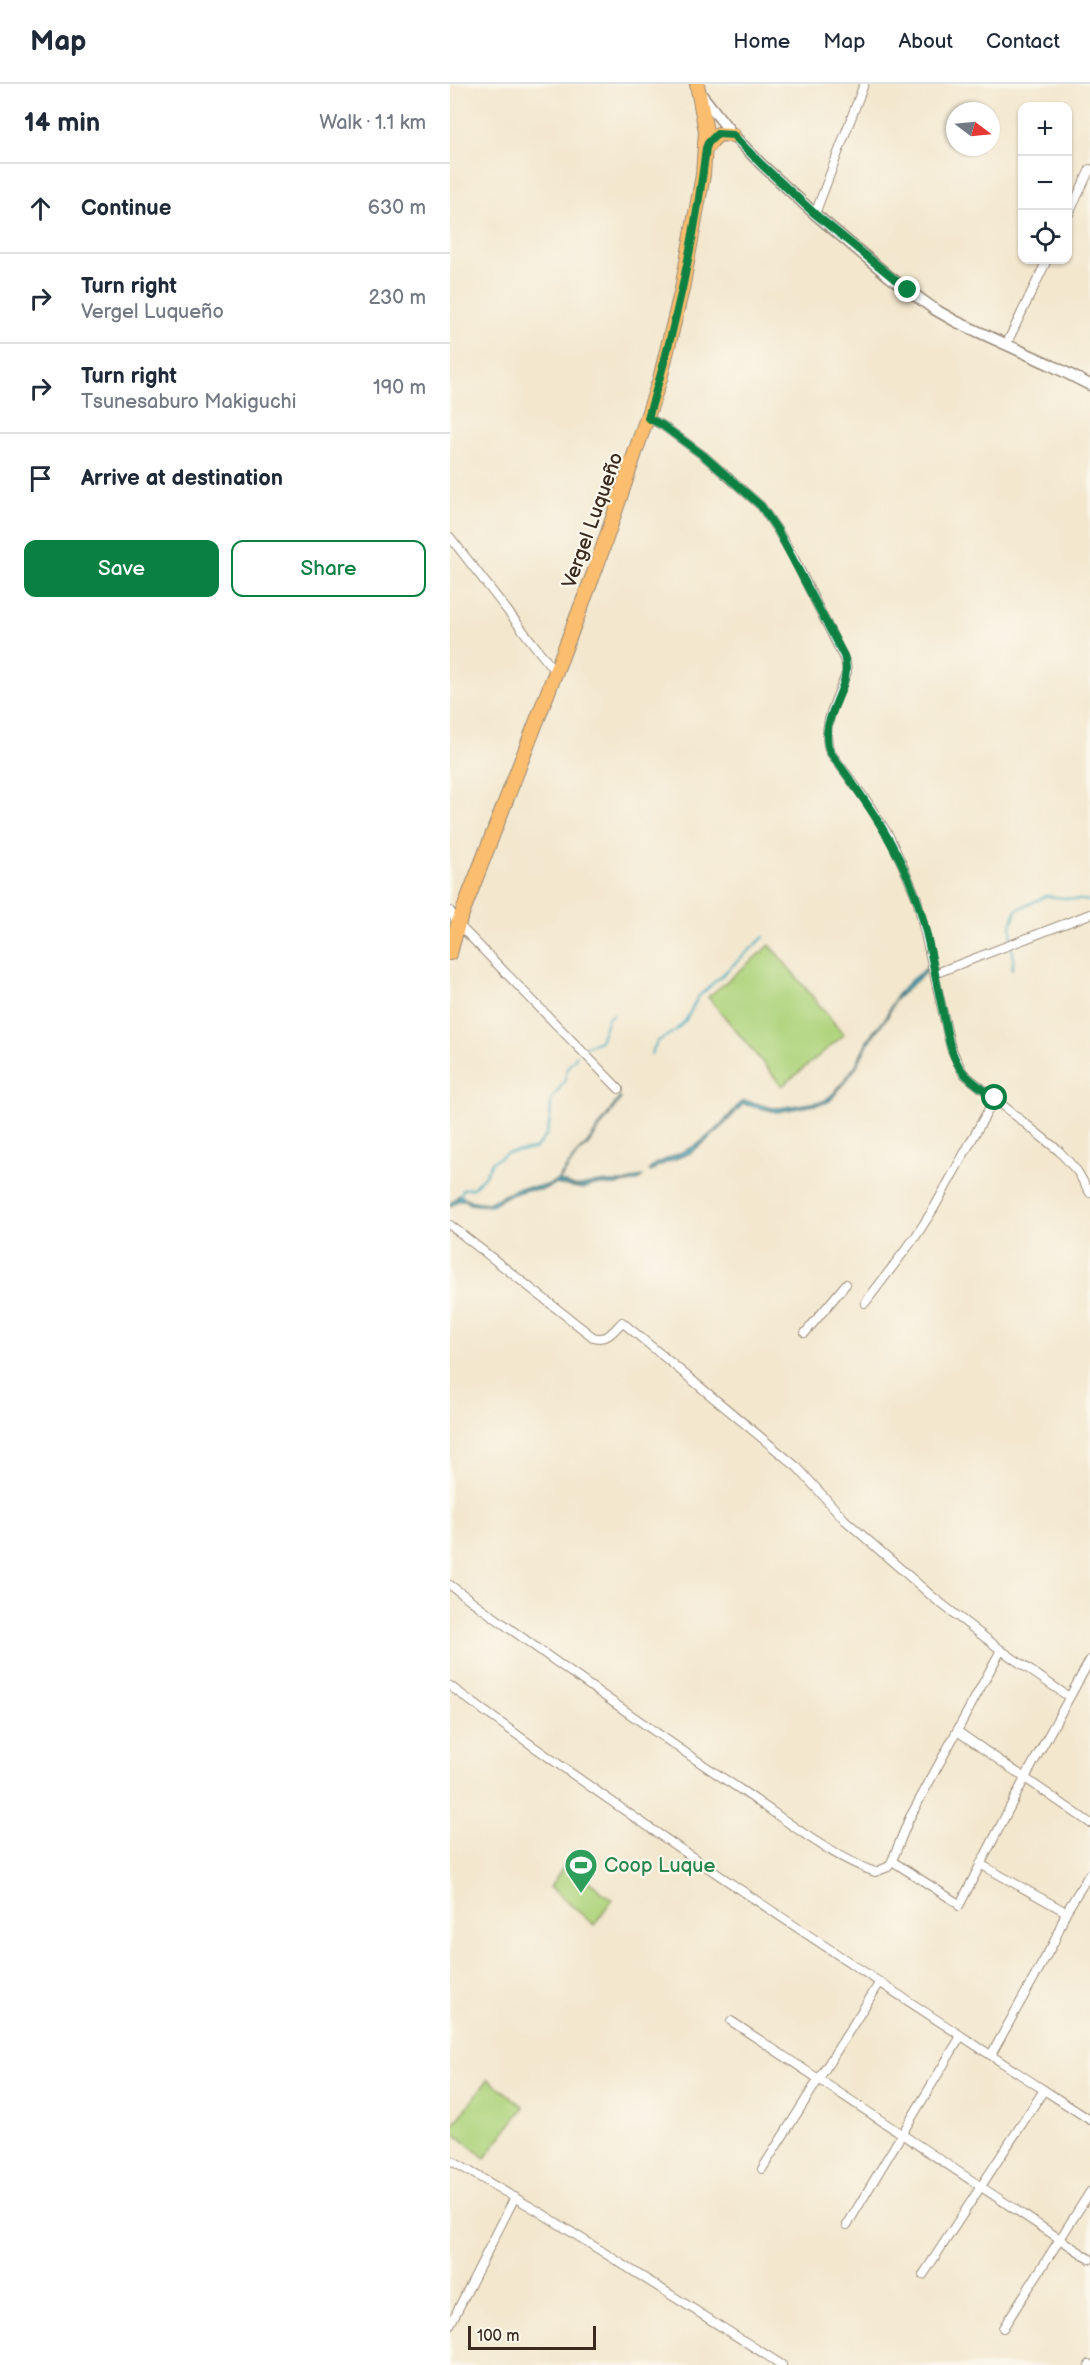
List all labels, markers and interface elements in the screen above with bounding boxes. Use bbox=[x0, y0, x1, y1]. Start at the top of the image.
text: Map bbox=[30, 25, 86, 58]
text: Home bbox=[733, 29, 790, 54]
text: Map bbox=[823, 29, 865, 54]
text: About bbox=[898, 29, 953, 54]
text: Contact bbox=[986, 29, 1060, 54]
north arrow bbox=[946, 102, 1000, 156]
map controls bbox=[1018, 102, 1072, 264]
button: + bbox=[1018, 102, 1072, 156]
text: 14 min bbox=[24, 108, 100, 139]
text: Walk · 1.1 km bbox=[319, 111, 426, 135]
button: − bbox=[1018, 156, 1072, 210]
icon: ahead bbox=[24, 192, 57, 225]
text: Continue bbox=[81, 195, 171, 222]
text: 630 m bbox=[368, 196, 426, 220]
button: locate bbox=[1018, 210, 1072, 264]
text: Turn right bbox=[81, 273, 177, 300]
route end bbox=[894, 276, 920, 302]
icon: right bbox=[24, 282, 57, 315]
text: 230 m bbox=[369, 286, 426, 310]
text: Vergel Luqueño bbox=[81, 300, 224, 324]
text: Turn right bbox=[81, 363, 177, 390]
icon: right bbox=[24, 372, 57, 405]
text: 190 m bbox=[373, 376, 426, 400]
text: Tsunesaburo Makiguchi bbox=[81, 390, 296, 414]
street label: Vergel Luqueño bbox=[557, 449, 629, 592]
icon: arrive bbox=[24, 462, 57, 495]
text: Arrive at destination bbox=[81, 465, 283, 492]
button: Save bbox=[24, 540, 219, 597]
button: Share bbox=[231, 540, 426, 597]
route start bbox=[981, 1084, 1007, 1110]
sports icon: Coop Luque bbox=[563, 1847, 599, 1894]
place label: Coop Luque bbox=[604, 1854, 715, 1878]
scale bar bbox=[468, 2323, 596, 2350]
text: 100 m bbox=[477, 2327, 520, 2346]

